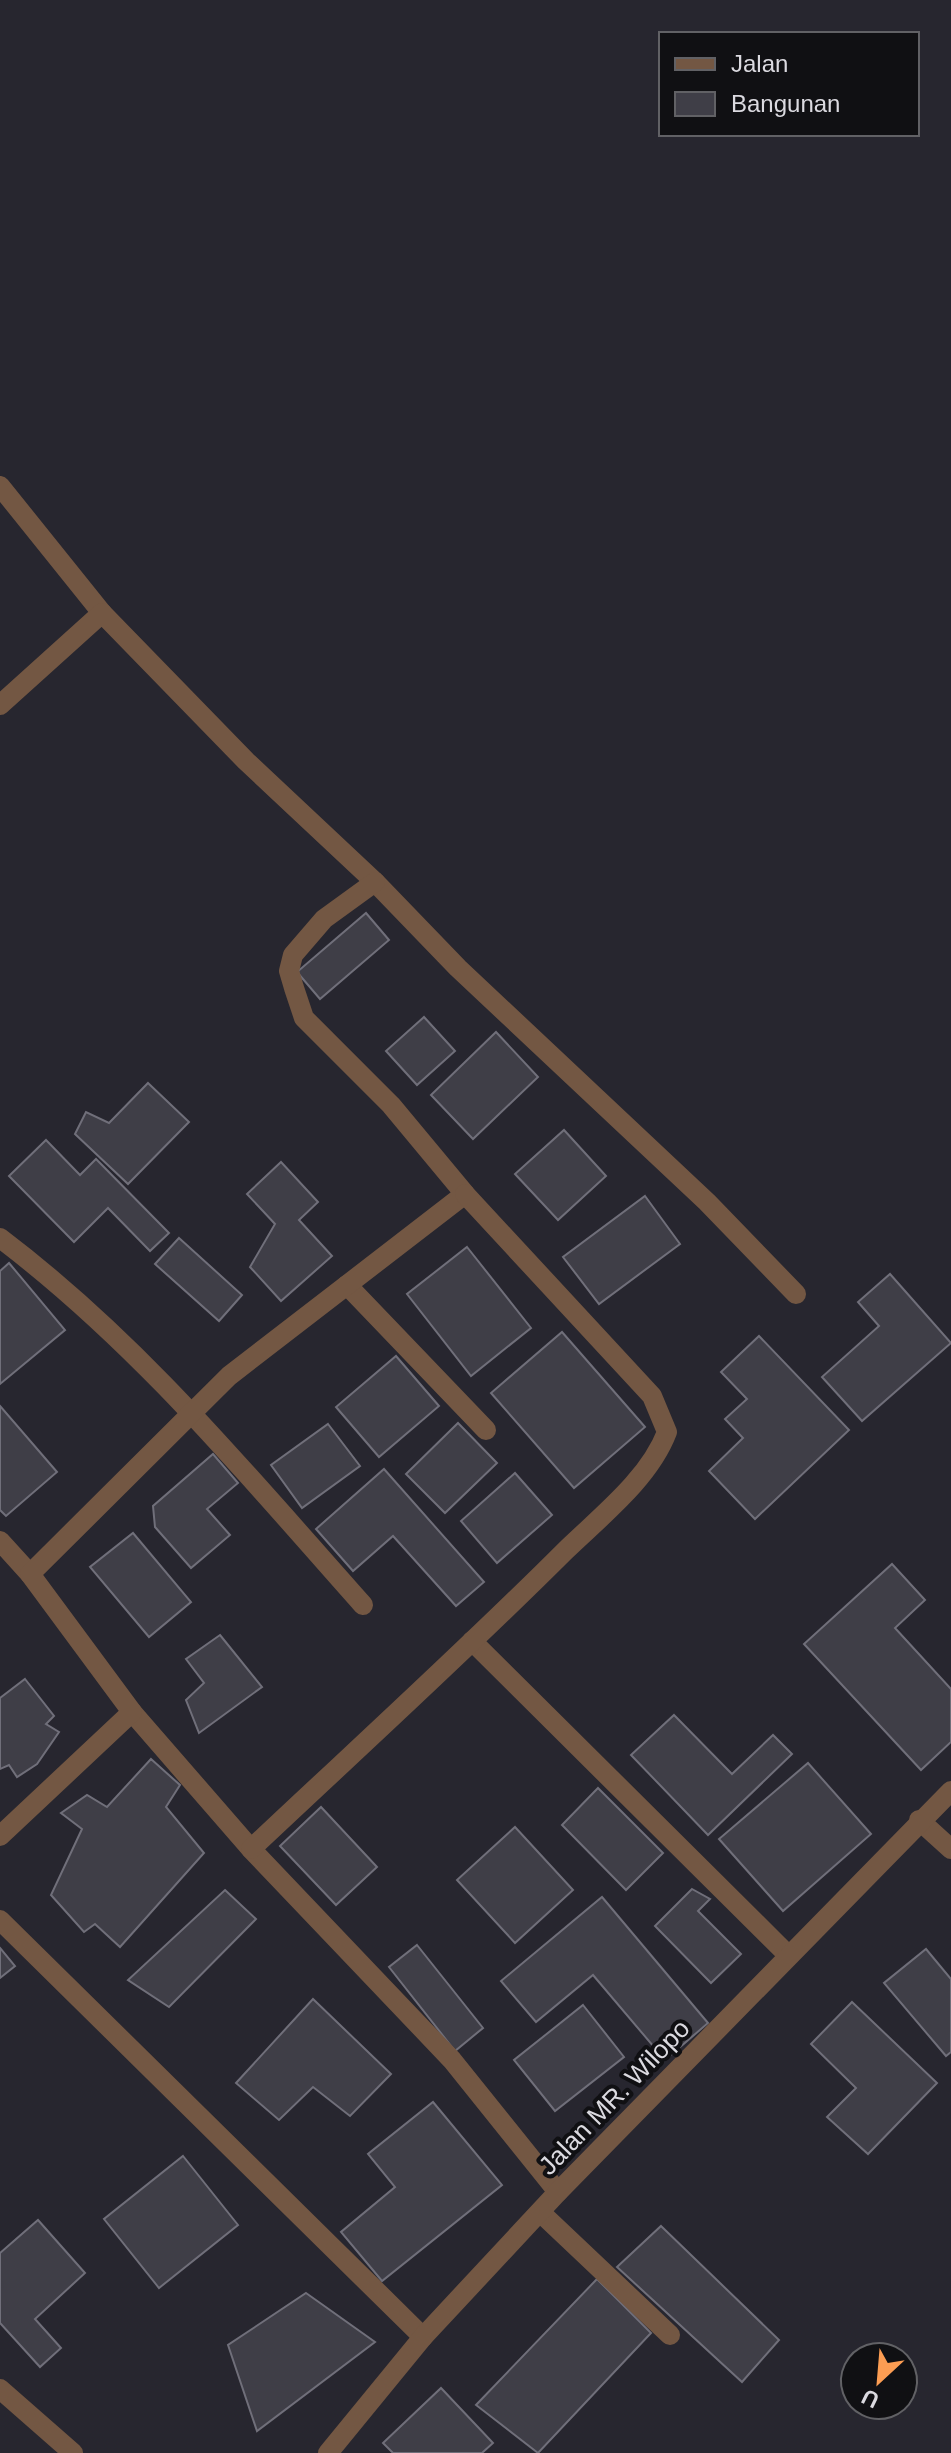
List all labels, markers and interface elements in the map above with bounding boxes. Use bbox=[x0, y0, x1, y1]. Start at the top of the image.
legend bbox=[659, 32, 919, 136]
text: Jalan bbox=[731, 50, 788, 77]
text: Bangunan bbox=[731, 90, 840, 117]
street label: Jalan MR. Wilopo bbox=[532, 2013, 696, 2181]
north arrow bbox=[839, 2341, 919, 2421]
text: U bbox=[858, 2384, 883, 2413]

